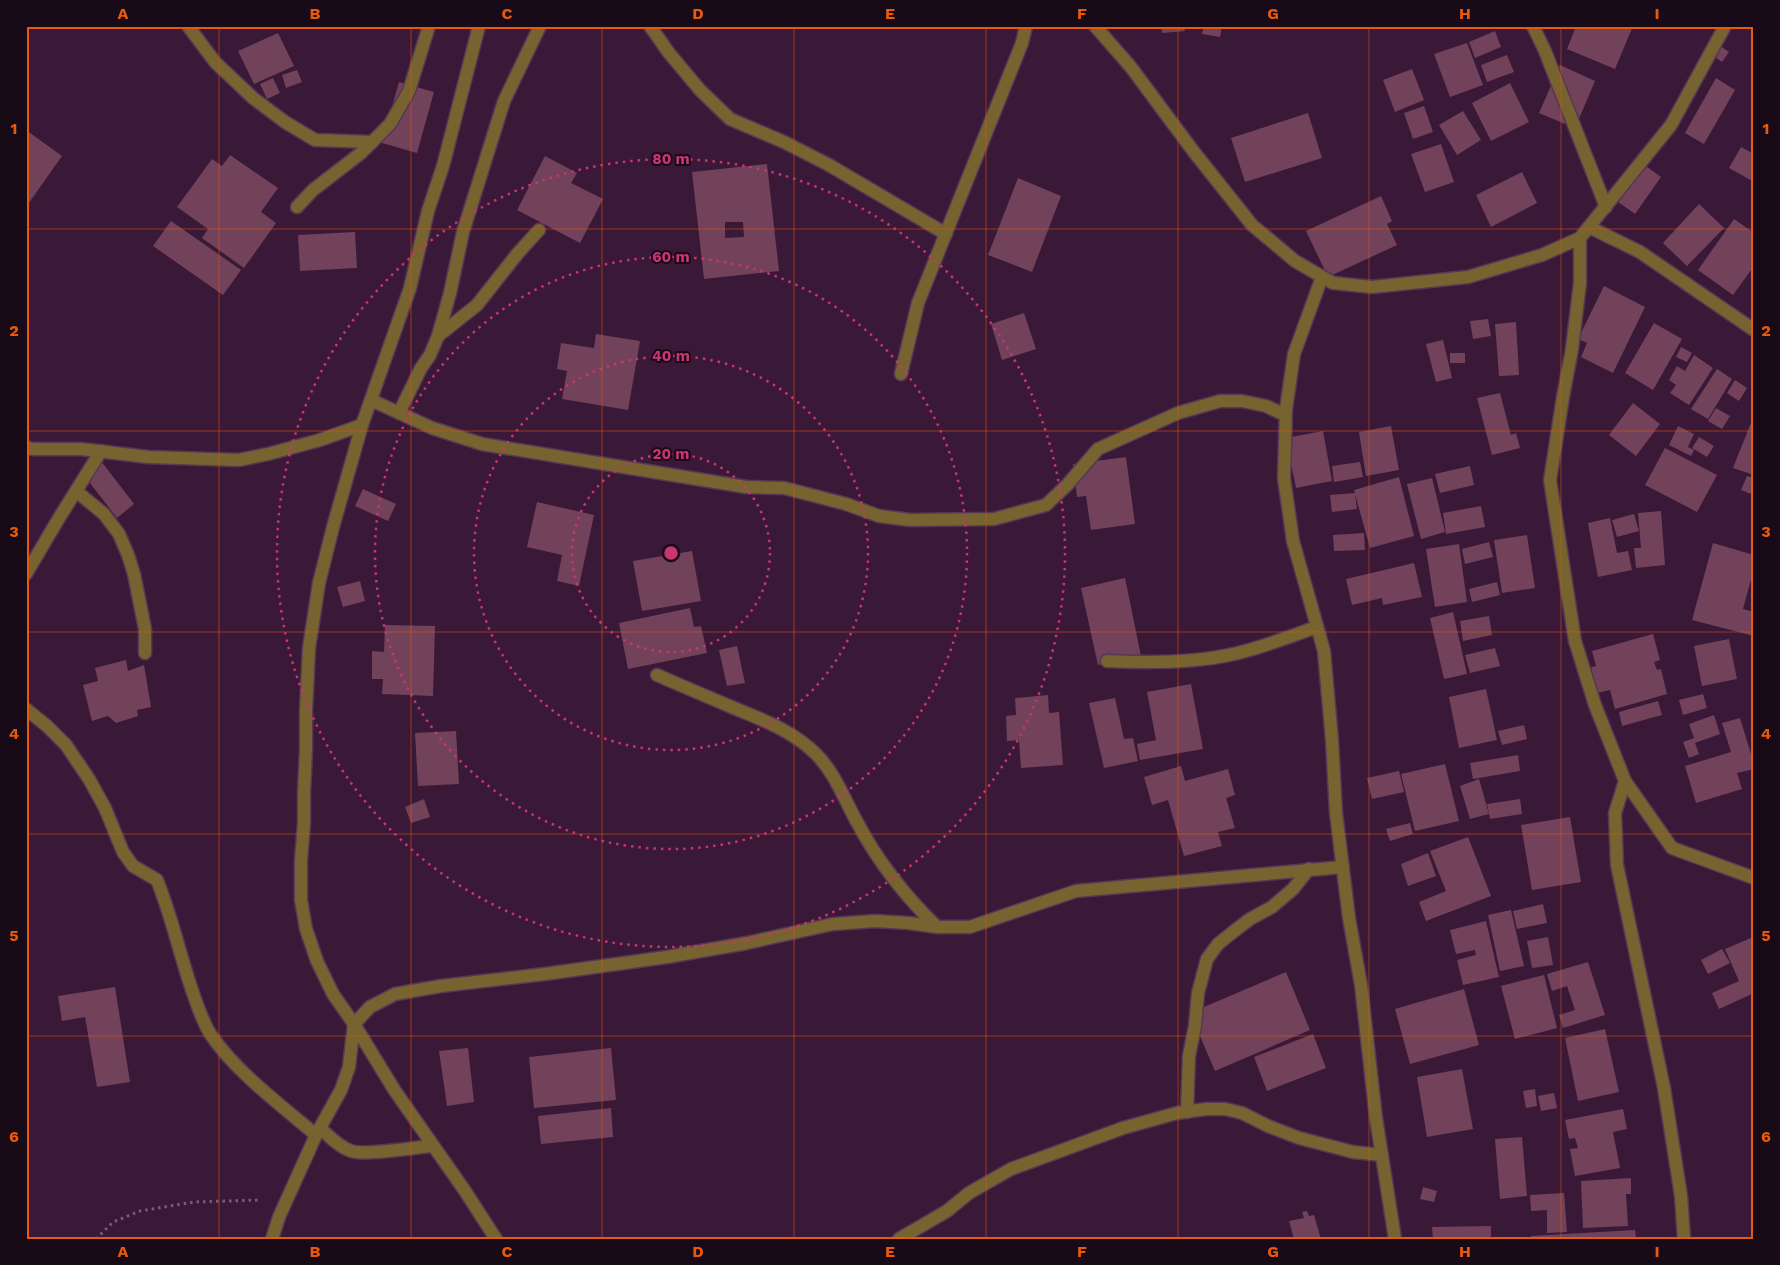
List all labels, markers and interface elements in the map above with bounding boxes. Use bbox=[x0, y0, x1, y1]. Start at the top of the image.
text: A bbox=[118, 4, 129, 23]
text: B bbox=[310, 4, 321, 23]
text: C bbox=[502, 4, 513, 23]
text: D bbox=[692, 4, 704, 23]
text: E bbox=[885, 4, 895, 23]
text: F bbox=[1077, 4, 1087, 23]
text: G bbox=[1267, 4, 1279, 23]
text: H bbox=[1459, 4, 1471, 23]
text: I bbox=[1654, 4, 1660, 23]
text: 1 bbox=[11, 119, 17, 138]
text: 1 bbox=[1763, 119, 1769, 138]
text: 80 m bbox=[652, 150, 690, 168]
text: 60 m bbox=[652, 248, 690, 266]
text: 2 bbox=[9, 321, 19, 340]
text: 2 bbox=[1761, 321, 1771, 340]
text: 40 m bbox=[652, 347, 690, 365]
text: 20 m bbox=[652, 445, 690, 463]
text: 3 bbox=[9, 522, 19, 541]
text: 3 bbox=[1761, 522, 1771, 541]
centre of rings bbox=[662, 544, 680, 562]
text: 4 bbox=[9, 724, 19, 743]
text: 4 bbox=[1761, 724, 1771, 743]
text: 5 bbox=[9, 926, 19, 945]
text: 5 bbox=[1761, 926, 1771, 945]
text: 6 bbox=[9, 1127, 19, 1146]
text: 6 bbox=[1761, 1127, 1771, 1146]
text: A bbox=[118, 1242, 129, 1261]
text: B bbox=[310, 1242, 321, 1261]
text: C bbox=[502, 1242, 513, 1261]
text: D bbox=[692, 1242, 704, 1261]
text: E bbox=[885, 1242, 895, 1261]
text: F bbox=[1077, 1242, 1087, 1261]
text: G bbox=[1267, 1242, 1279, 1261]
text: H bbox=[1459, 1242, 1471, 1261]
text: I bbox=[1654, 1242, 1660, 1261]

